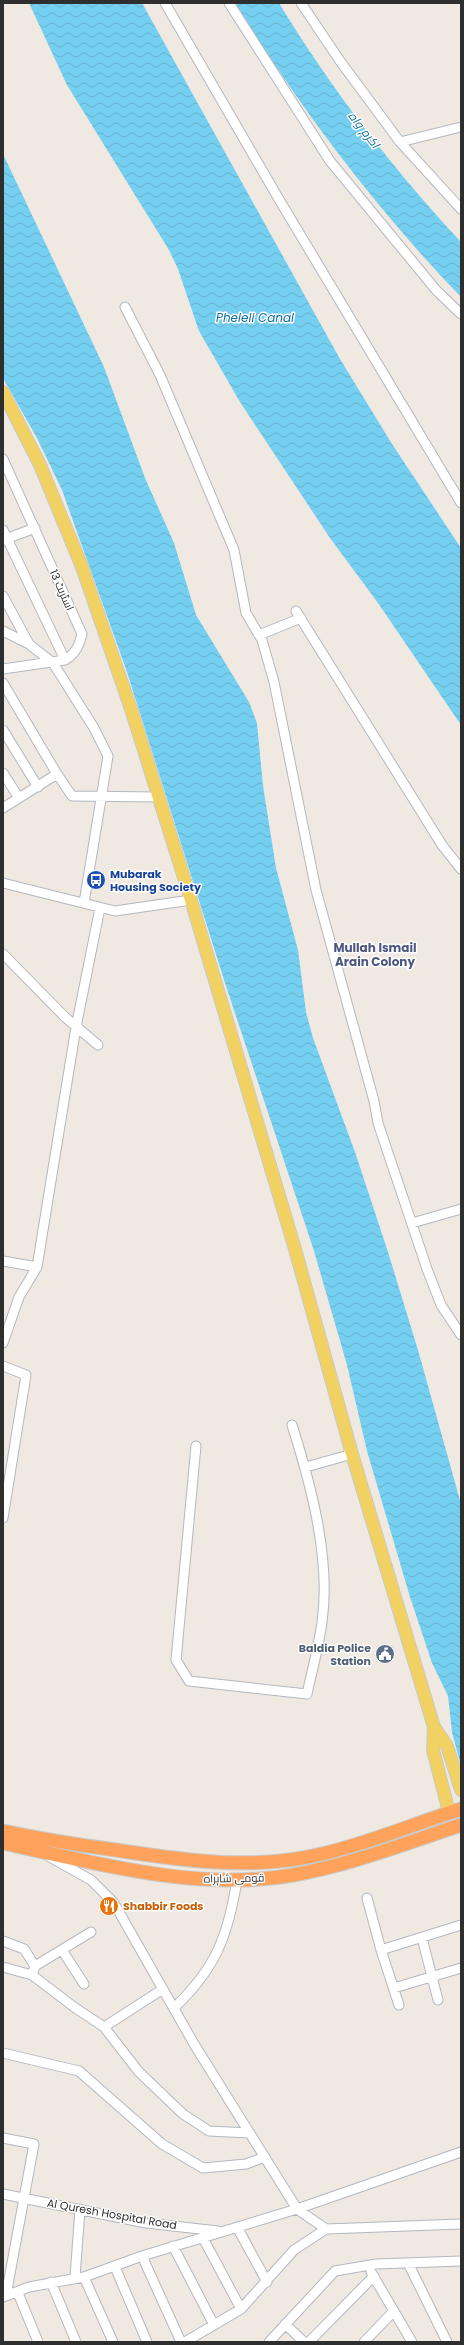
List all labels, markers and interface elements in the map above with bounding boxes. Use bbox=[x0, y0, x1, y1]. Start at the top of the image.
water label: اکرم واہ bbox=[345, 108, 385, 153]
water label: Pheleli Canal bbox=[216, 309, 294, 326]
street label: اسٹریٹ 13 bbox=[46, 567, 78, 613]
place label: Mubarak Housing Society bbox=[110, 866, 201, 895]
bus stop icon: Mubarak Housing Society bbox=[85, 869, 107, 891]
district label: Mullah Ismail Arain Colony bbox=[333, 939, 417, 970]
place label: Baldia Police Station bbox=[299, 1640, 371, 1669]
public building icon: Baldia Police Station bbox=[374, 1643, 396, 1665]
street label: قومی شاہراہ bbox=[203, 1869, 265, 1887]
restaurant icon: Shabbir Foods bbox=[98, 1895, 120, 1917]
place label: Shabbir Foods bbox=[123, 1898, 204, 1914]
street label: Al Quresh Hospital Road bbox=[46, 2195, 178, 2233]

